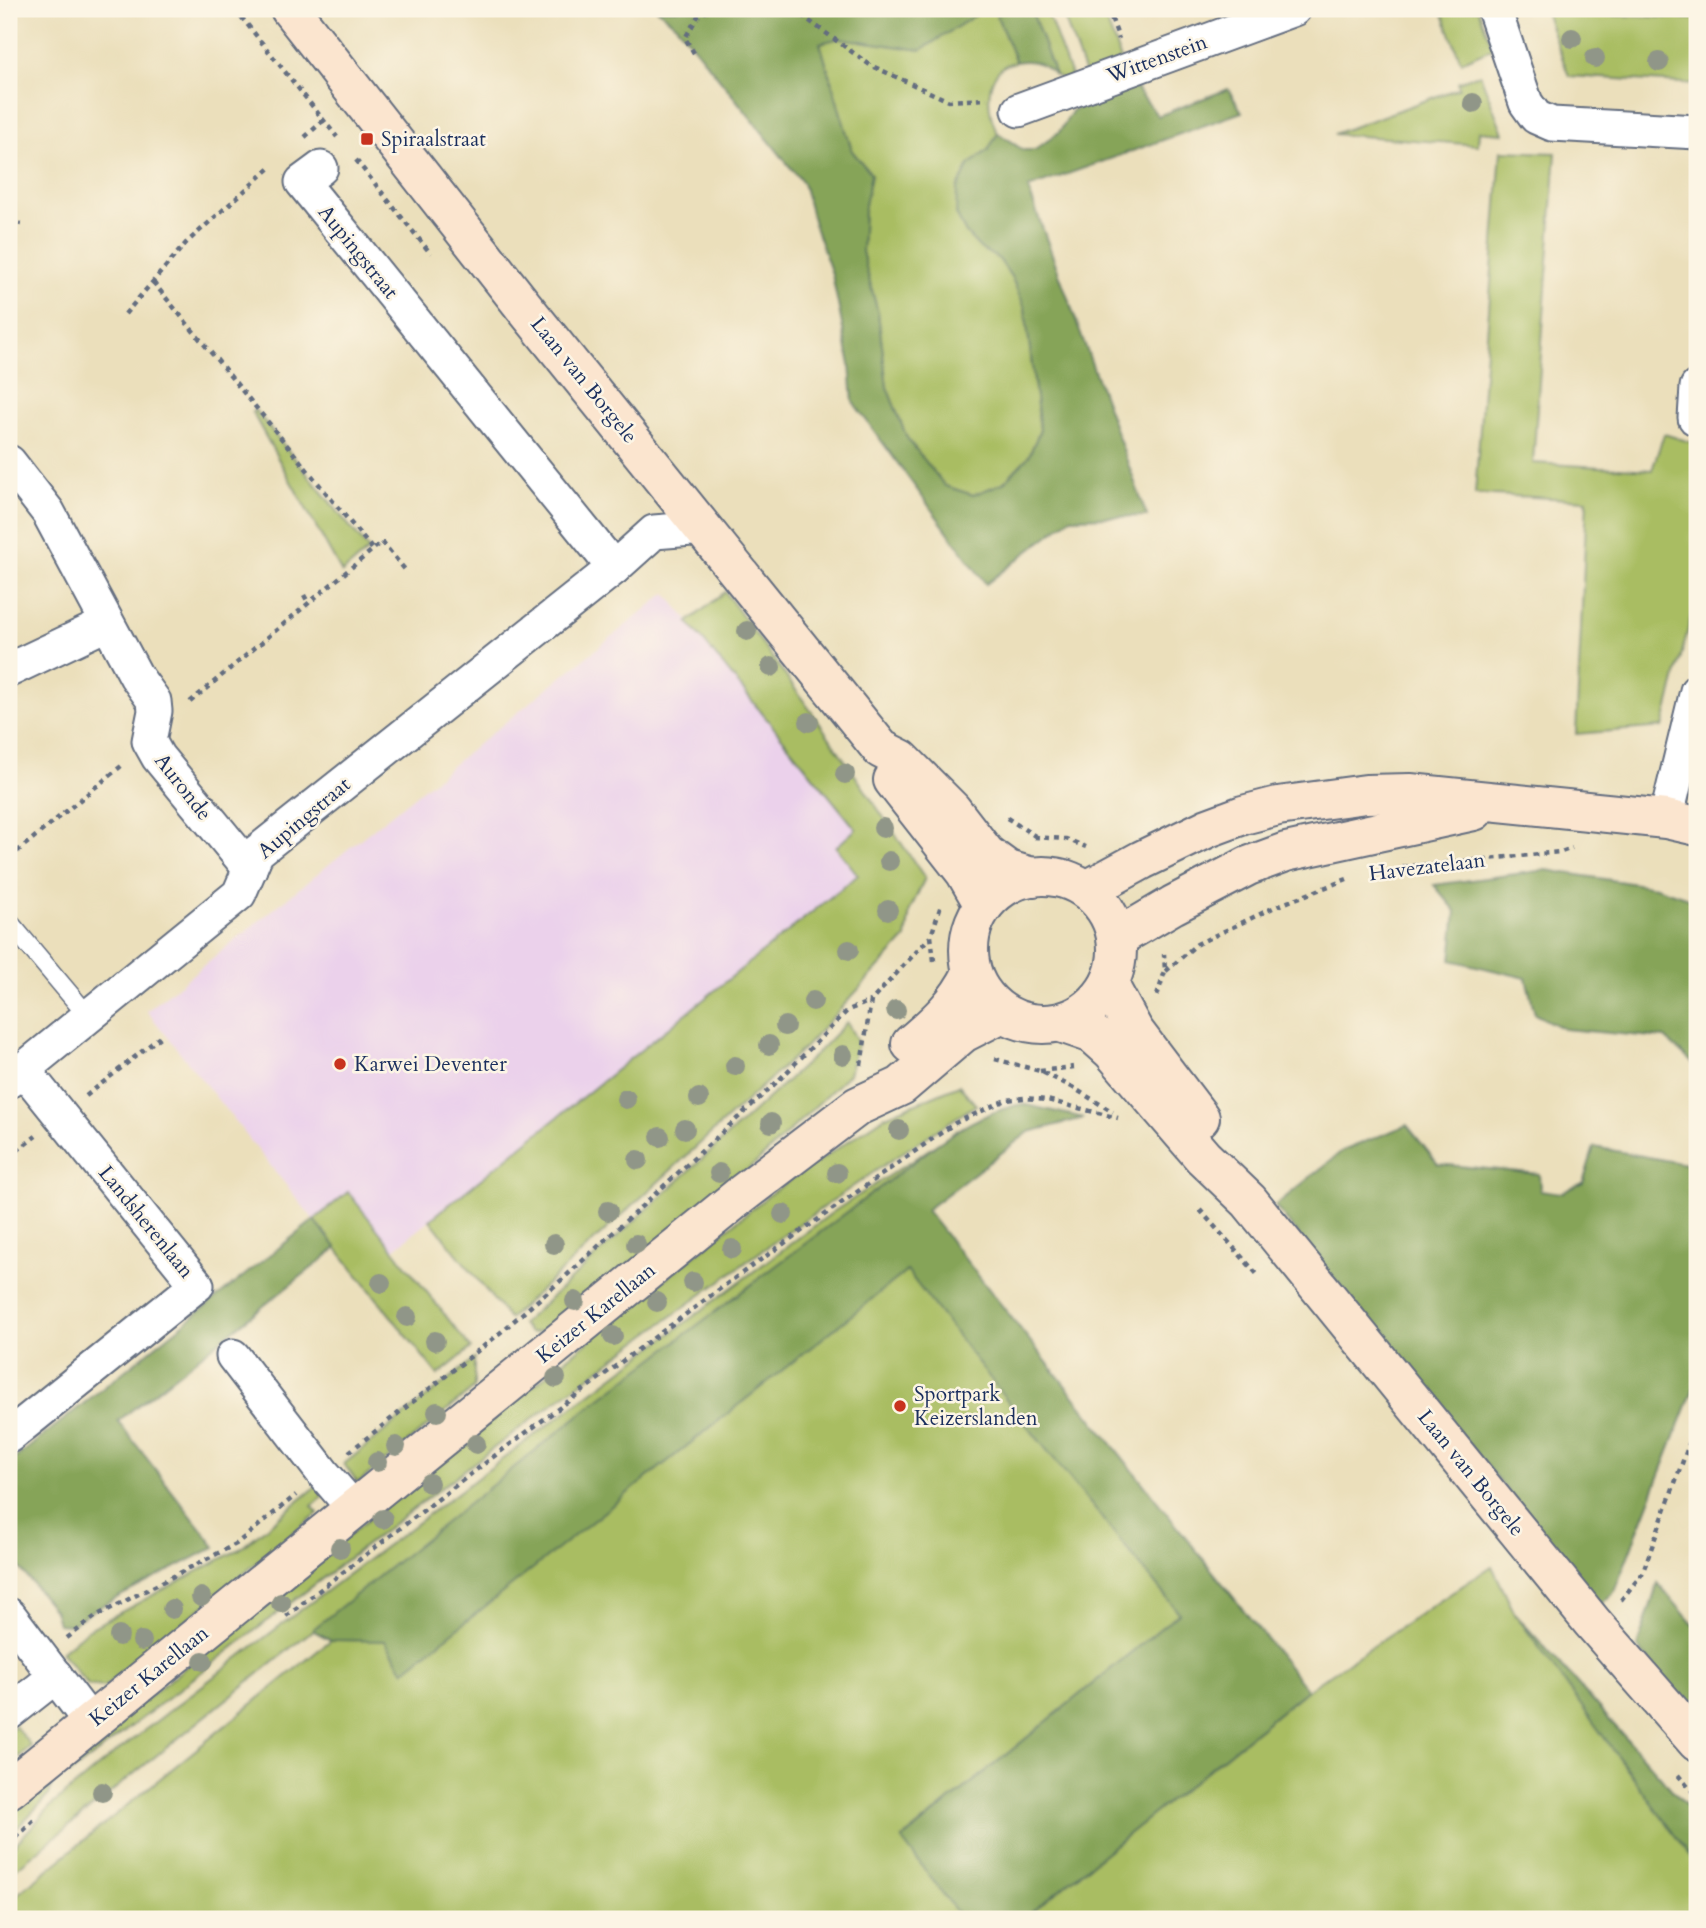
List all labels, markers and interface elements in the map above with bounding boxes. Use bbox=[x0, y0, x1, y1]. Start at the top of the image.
street label: Wittenstein bbox=[1102, 27, 1211, 91]
place label: Spiraalstraat bbox=[381, 125, 486, 154]
marker: Spiraalstraat bbox=[359, 131, 375, 147]
street label: Aupingstraat bbox=[311, 199, 405, 305]
street label: Laan van Borgele bbox=[524, 311, 644, 449]
street label: Auronde bbox=[148, 747, 218, 827]
street label: Aupingstraat bbox=[251, 770, 357, 866]
street label: Havezatelaan bbox=[1367, 845, 1487, 889]
place label: Karwei Deventer bbox=[354, 1050, 507, 1079]
marker: Karwei Deventer bbox=[332, 1056, 348, 1072]
street label: Landsherenlaan bbox=[91, 1159, 201, 1285]
street label: Keizer Karellaan bbox=[530, 1256, 662, 1370]
place label: Sportpark Keizerslanden bbox=[914, 1380, 1038, 1433]
marker: Sportpark Keizerslanden bbox=[892, 1398, 908, 1414]
street label: Laan van Borgele bbox=[1411, 1404, 1531, 1542]
street label: Keizer Karellaan bbox=[83, 1619, 215, 1733]

